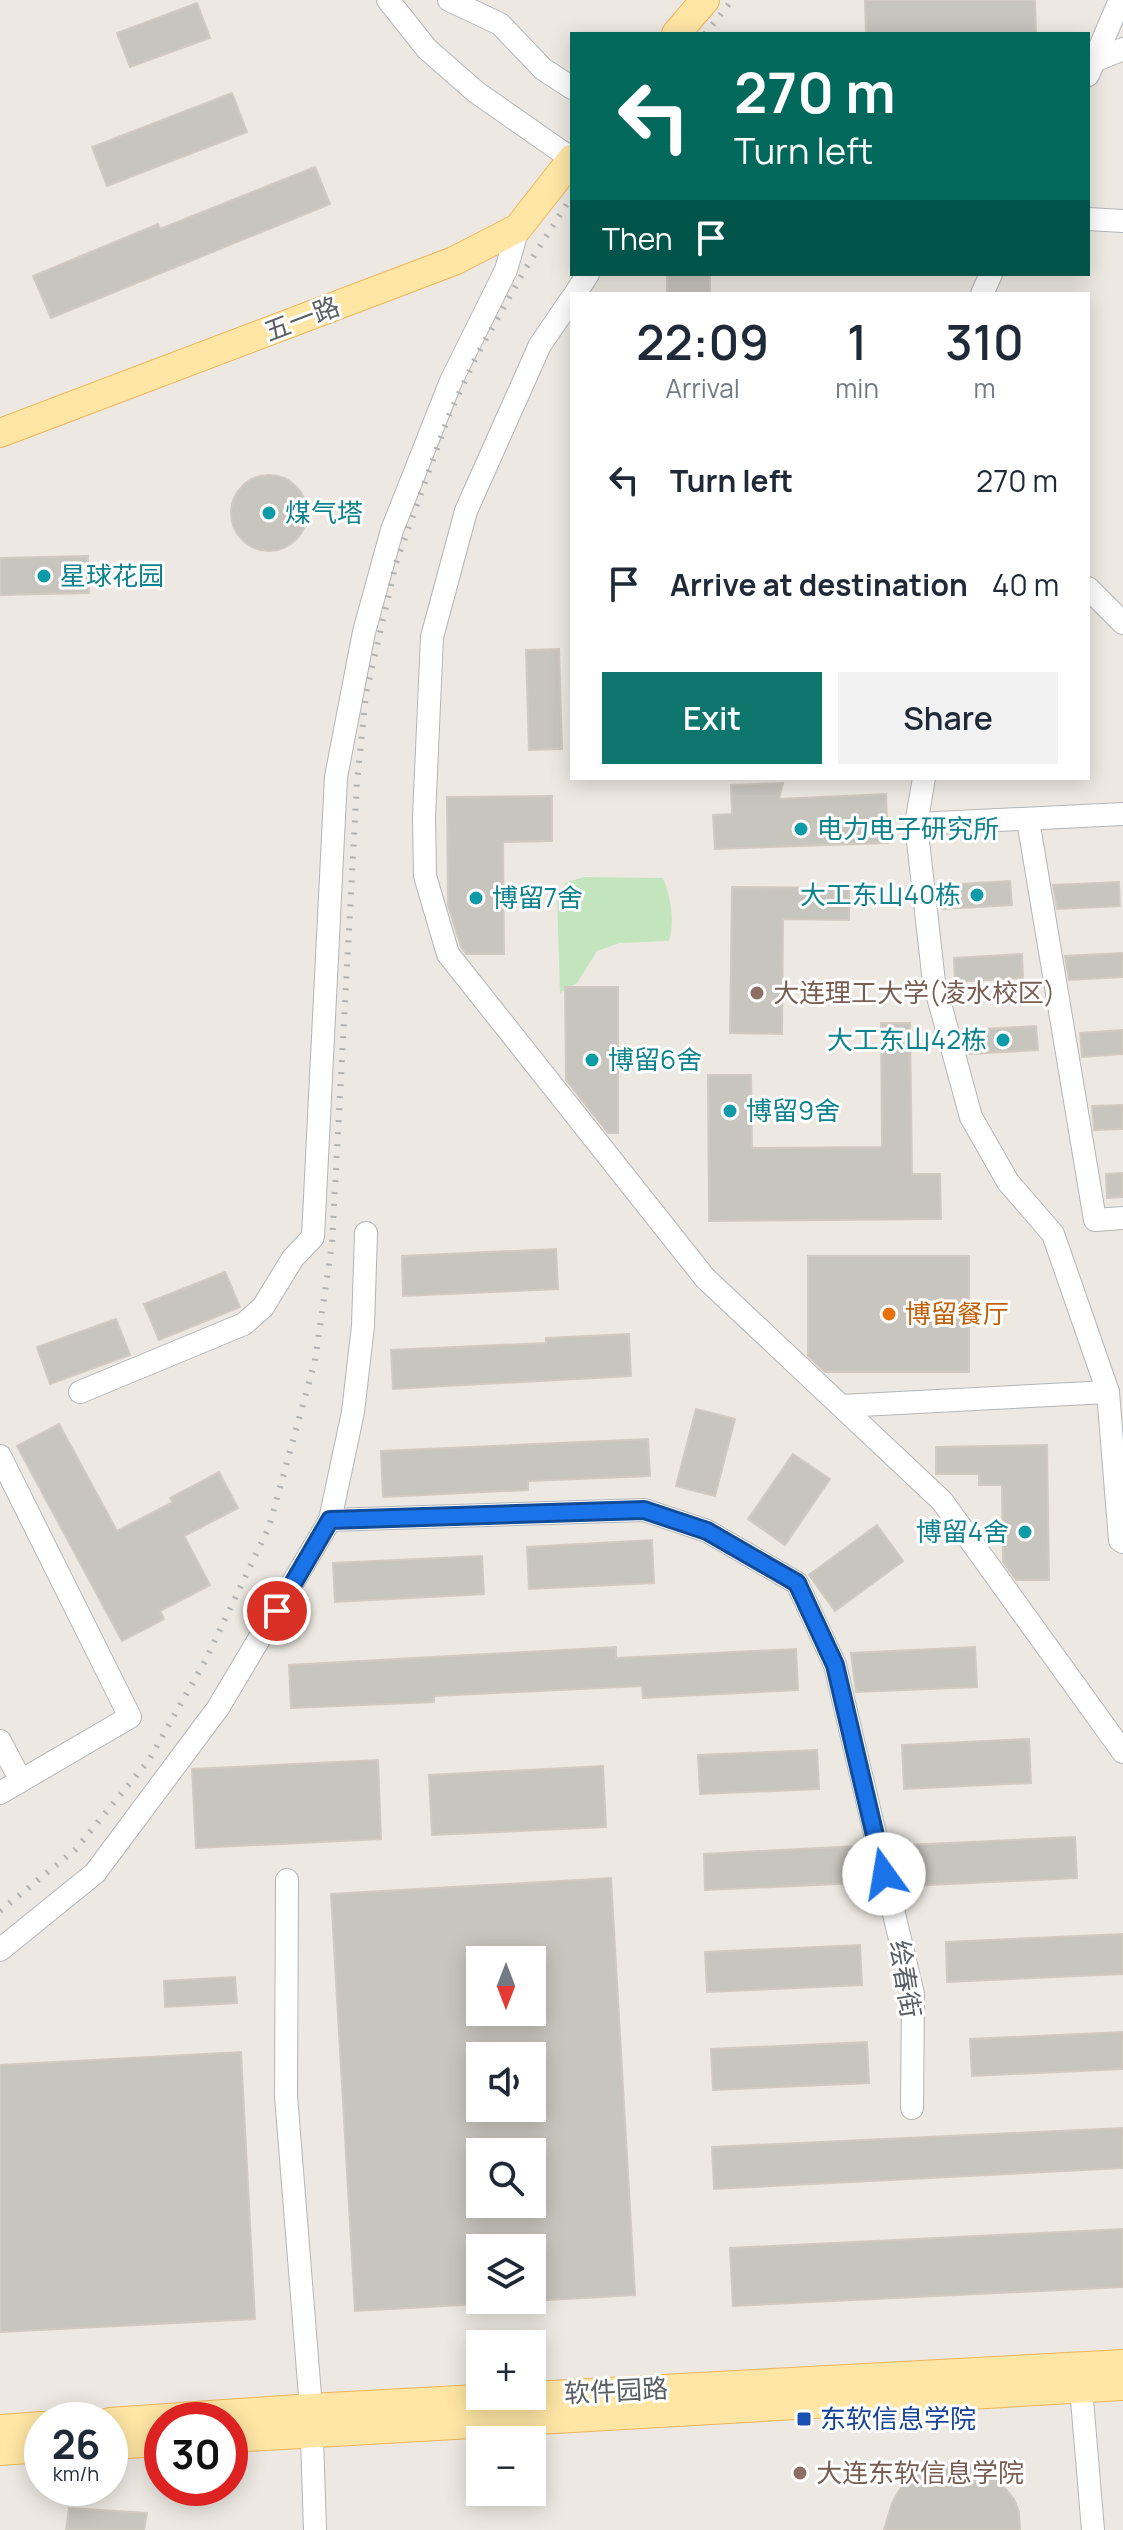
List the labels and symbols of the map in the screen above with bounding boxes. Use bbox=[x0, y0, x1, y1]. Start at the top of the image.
street label: 五一路 bbox=[259, 287, 345, 349]
place label: 煤气塔 bbox=[285, 494, 363, 530]
marker: 煤气塔 bbox=[260, 504, 278, 522]
place label: 星球花园 bbox=[60, 557, 164, 593]
marker: 星球花园 bbox=[35, 567, 53, 585]
place label: 电力电子研究所 bbox=[817, 810, 999, 846]
marker: 电力电子研究所 bbox=[792, 820, 810, 838]
place label: 大工东山40栋 bbox=[800, 876, 961, 912]
place label: 博留7舍 bbox=[492, 879, 583, 915]
marker: 大工东山40栋 bbox=[968, 886, 986, 904]
marker: 博留7舍 bbox=[467, 889, 485, 907]
place label: 大连理工大学(凌水校区) bbox=[773, 974, 1055, 1010]
marker: 大连理工大学(凌水校区) bbox=[748, 984, 766, 1002]
place label: 大工东山42栋 bbox=[827, 1021, 987, 1057]
marker: 大工东山42栋 bbox=[994, 1031, 1012, 1049]
place label: 博留6舍 bbox=[608, 1041, 702, 1077]
marker: 博留6舍 bbox=[583, 1051, 601, 1069]
place label: 博留9舍 bbox=[746, 1092, 840, 1128]
marker: 博留9舍 bbox=[721, 1102, 739, 1120]
place label: 博留餐厅 bbox=[905, 1295, 1009, 1331]
marker: 博留餐厅 bbox=[880, 1305, 898, 1323]
place label: 博留4舍 bbox=[916, 1513, 1009, 1549]
marker: 博留4舍 bbox=[1016, 1523, 1034, 1541]
pin bbox=[243, 1577, 311, 1645]
position arrow bbox=[842, 1832, 926, 1916]
street label: 绘春街 bbox=[882, 1938, 930, 2020]
north arrow bbox=[466, 1946, 546, 2026]
street label: 软件园路 bbox=[563, 2369, 669, 2411]
place label: 东软信息学院 bbox=[820, 2400, 976, 2436]
speed limit sign: 30 bbox=[144, 2402, 248, 2506]
marker: 东软信息学院 bbox=[795, 2410, 813, 2428]
place label: 大连东软信息学院 bbox=[816, 2454, 1024, 2490]
marker: 大连东软信息学院 bbox=[791, 2464, 809, 2482]

